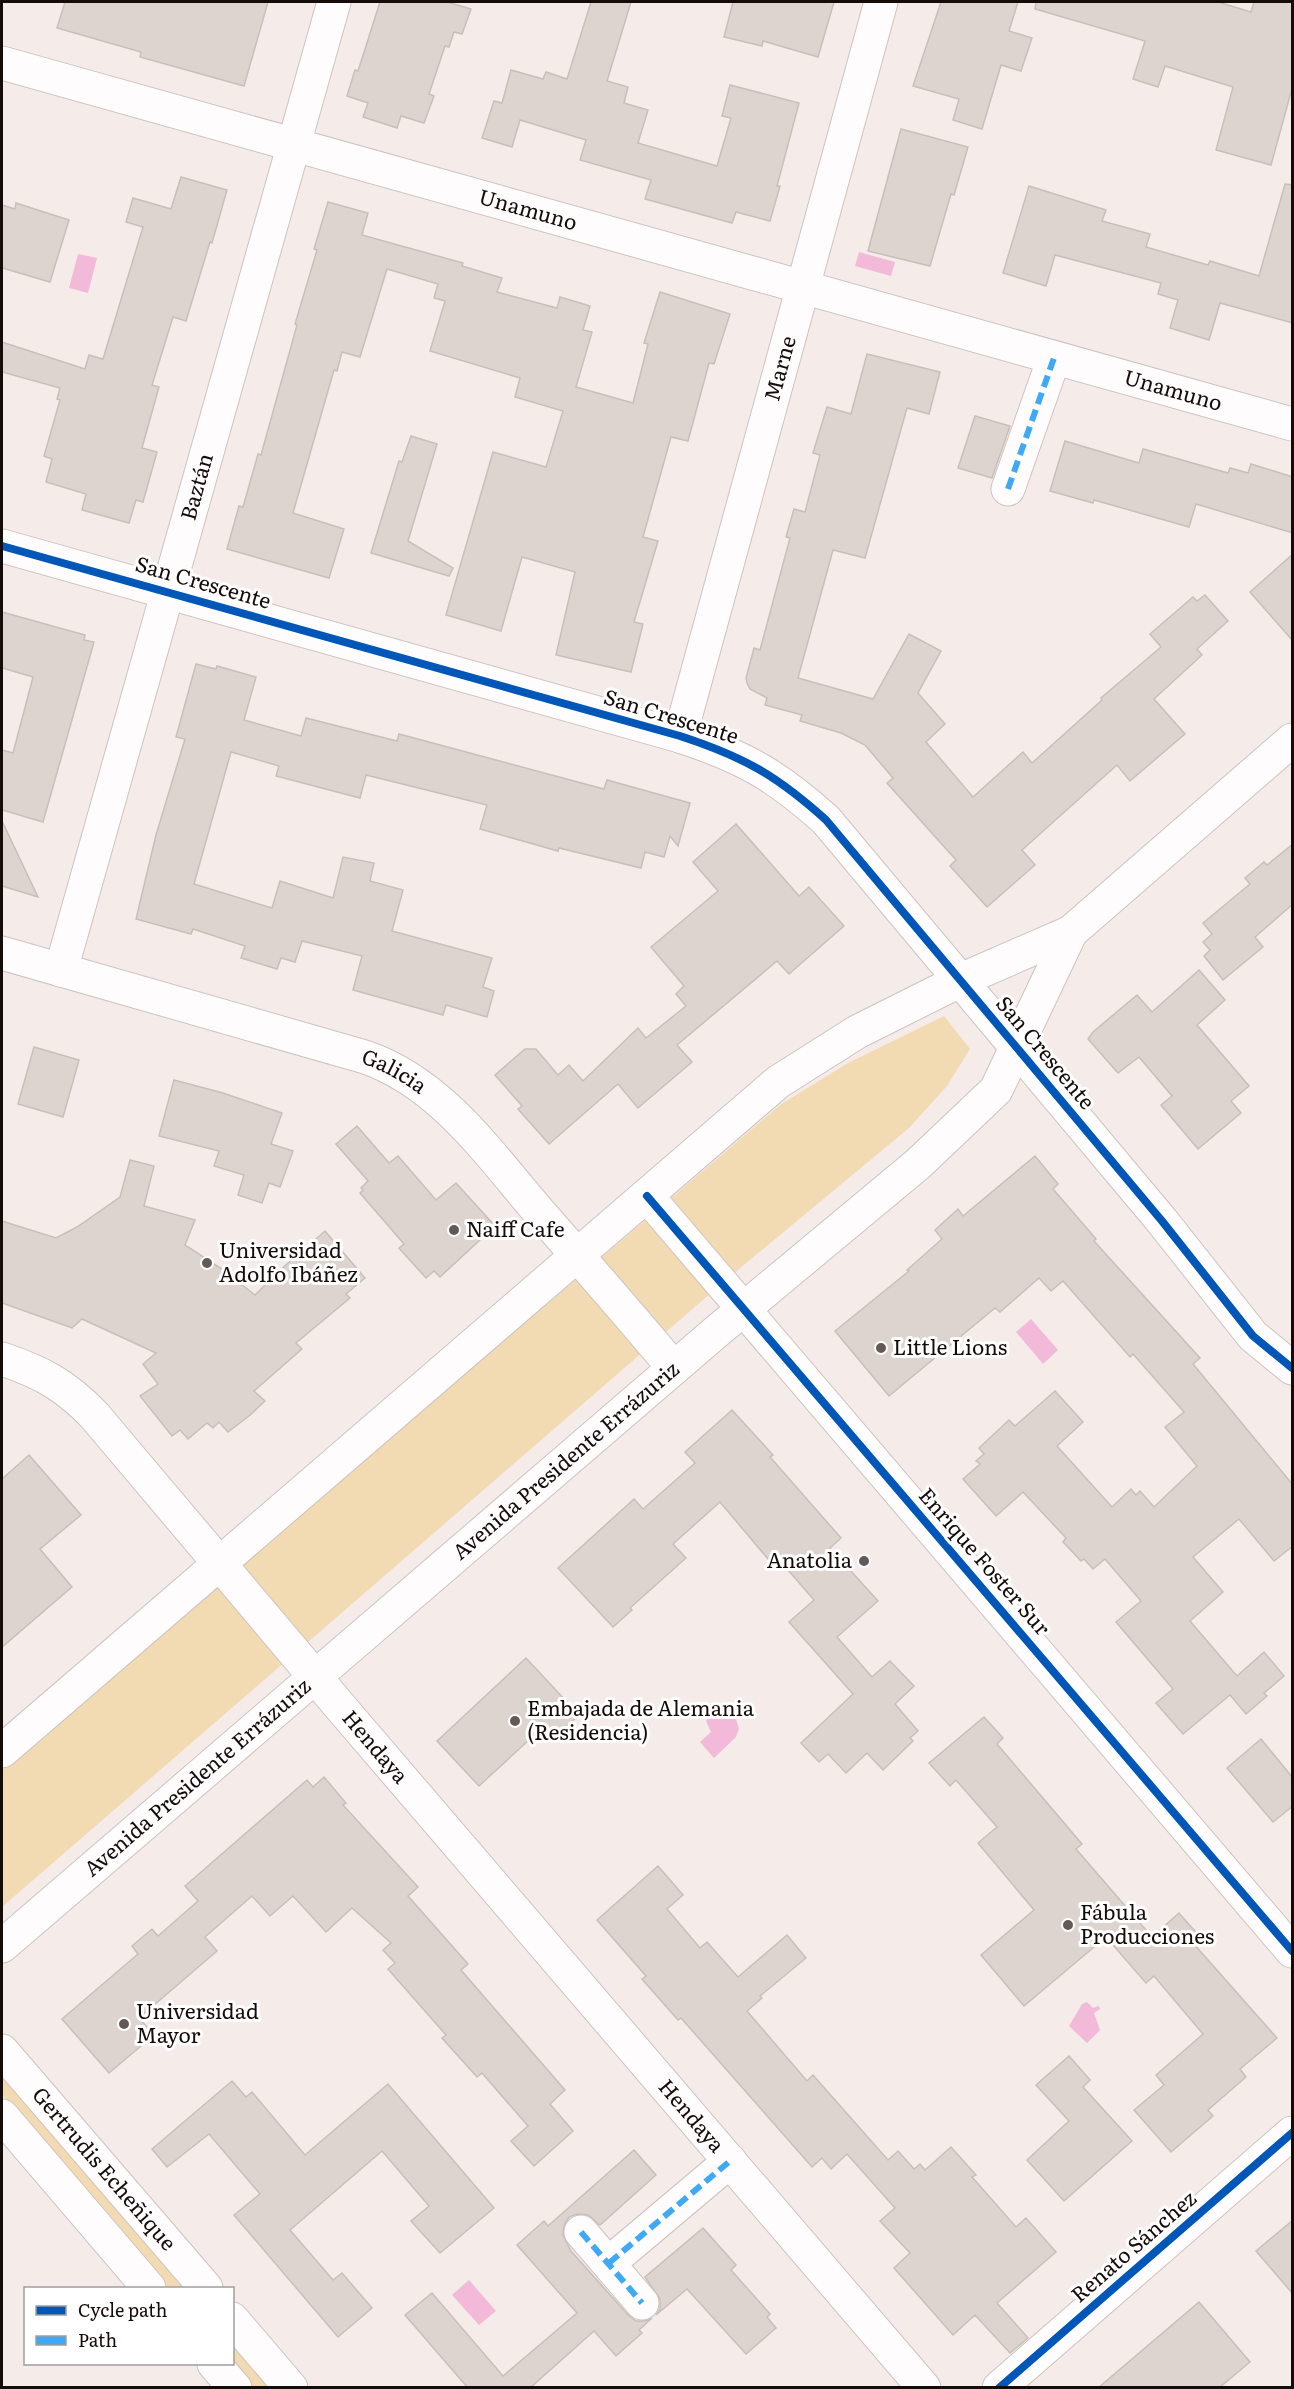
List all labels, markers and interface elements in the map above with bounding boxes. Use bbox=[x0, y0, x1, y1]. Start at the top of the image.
street label: Unamuno bbox=[476, 179, 581, 236]
street label: Marne bbox=[755, 332, 802, 404]
street label: Unamuno bbox=[1121, 360, 1226, 417]
street label: Baztán bbox=[171, 449, 219, 523]
street label: San Crescente bbox=[132, 546, 275, 615]
street label: San Crescente bbox=[600, 679, 743, 750]
street label: San Crescente bbox=[990, 988, 1104, 1115]
street label: Galicia bbox=[358, 1039, 435, 1100]
place label: Naiff Cafe bbox=[466, 1212, 565, 1243]
marker: Naiff Cafe bbox=[447, 1223, 461, 1237]
place label: Universidad Adolfo Ibáñez bbox=[219, 1233, 358, 1288]
marker: Universidad Adolfo Ibáñez bbox=[200, 1256, 214, 1270]
place label: Little Lions bbox=[893, 1330, 1007, 1361]
marker: Little Lions bbox=[874, 1341, 888, 1355]
street label: Avenida Presidente Errázuriz bbox=[444, 1353, 685, 1565]
street label: Enrique Foster Sur bbox=[913, 1480, 1059, 1641]
place label: Anatolia bbox=[767, 1543, 853, 1574]
marker: Anatolia bbox=[857, 1554, 871, 1568]
street label: Avenida Presidente Errázuriz bbox=[76, 1669, 316, 1882]
place label: Embajada de Alemania (Residencia) bbox=[527, 1691, 755, 1746]
street label: Hendaya bbox=[336, 1702, 418, 1790]
marker: Embajada de Alemania (Residencia) bbox=[508, 1714, 522, 1728]
place label: Fábula Producciones bbox=[1080, 1895, 1214, 1950]
marker: Fábula Producciones bbox=[1061, 1918, 1075, 1932]
place label: Universidad Mayor bbox=[136, 1994, 259, 2049]
marker: Universidad Mayor bbox=[117, 2017, 131, 2031]
street label: Hendaya bbox=[653, 2071, 734, 2159]
street label: Gertrudis Echeñique bbox=[26, 2079, 185, 2256]
street label: Renato Sánchez bbox=[1063, 2182, 1202, 2308]
legend bbox=[24, 2287, 234, 2365]
text: Cycle path bbox=[78, 2296, 167, 2323]
text: Path bbox=[78, 2326, 117, 2353]

